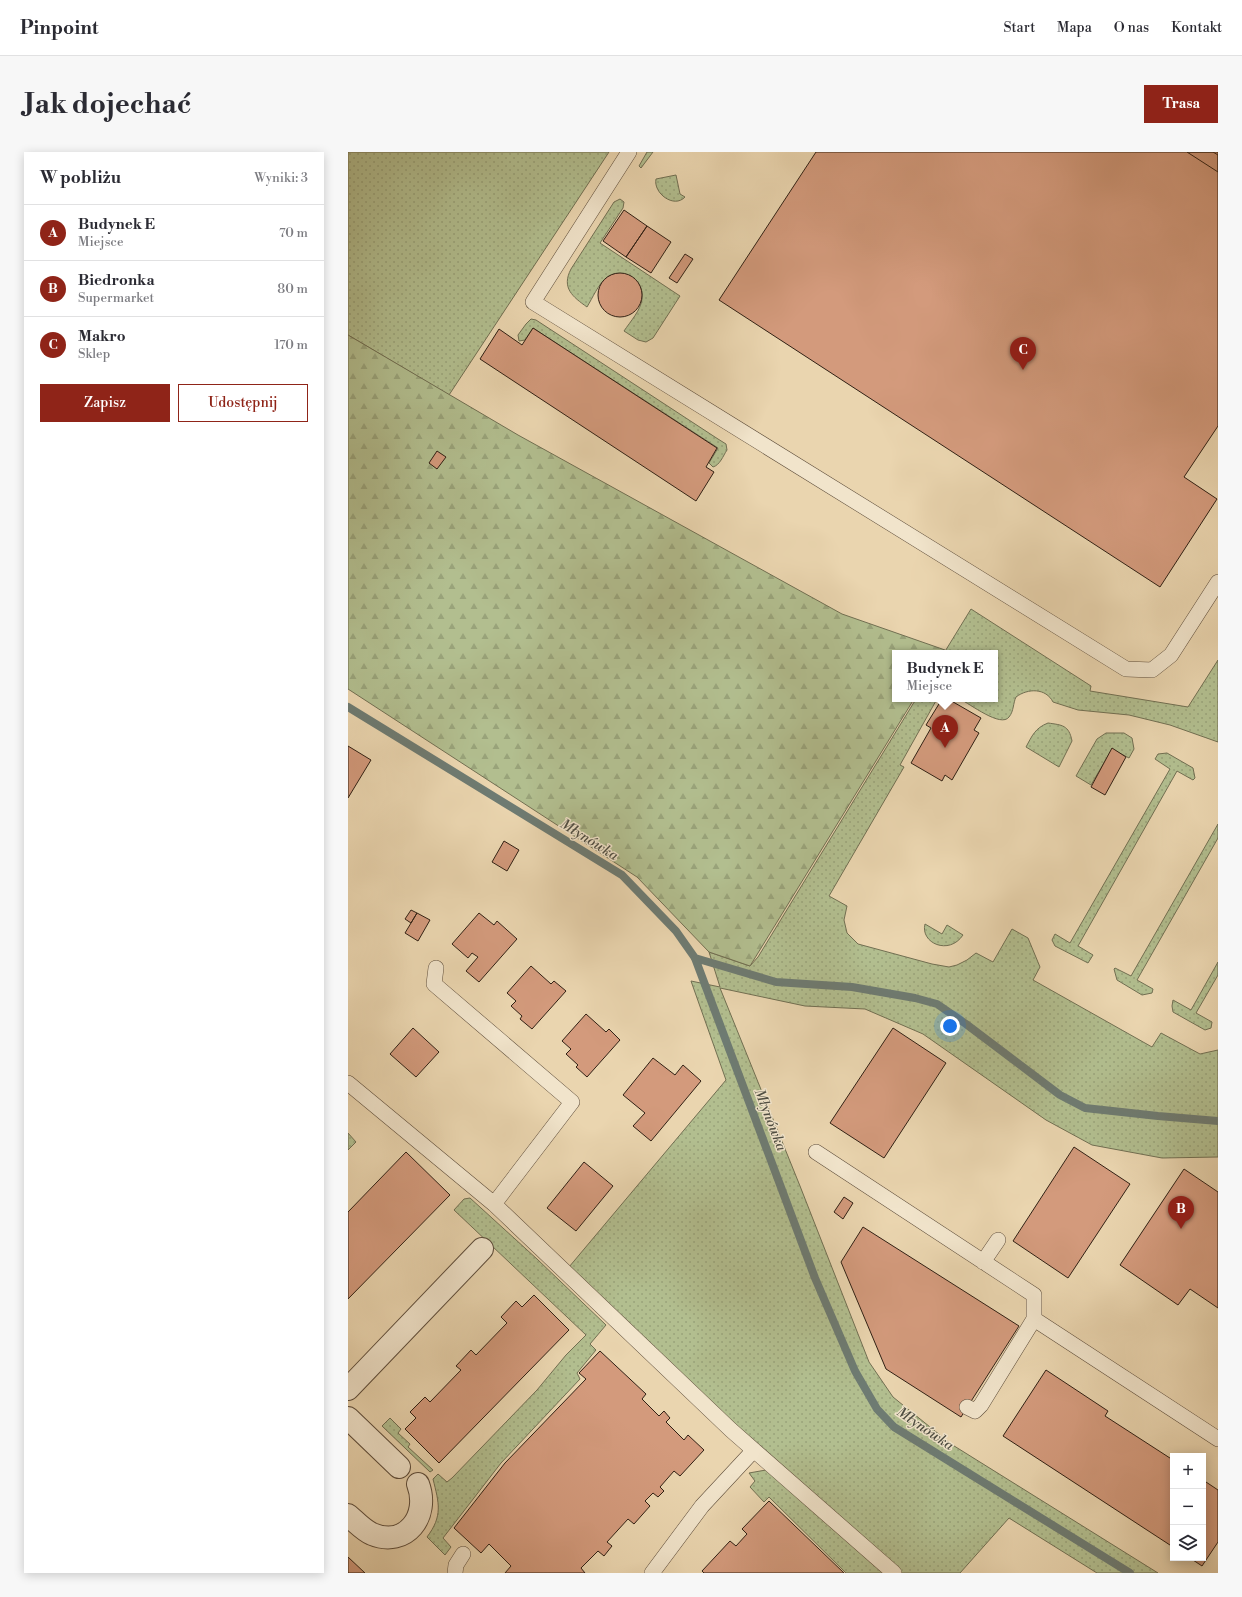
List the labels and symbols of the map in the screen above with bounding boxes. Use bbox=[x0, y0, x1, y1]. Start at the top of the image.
pin: C bbox=[1010, 337, 1036, 370]
pin: A bbox=[932, 715, 958, 748]
water label: Młynówka bbox=[557, 815, 622, 865]
your location bbox=[940, 1016, 960, 1036]
water label: Młynówka bbox=[750, 1086, 790, 1154]
pin: B bbox=[1168, 1196, 1194, 1229]
water label: Młynówka bbox=[893, 1403, 957, 1455]

